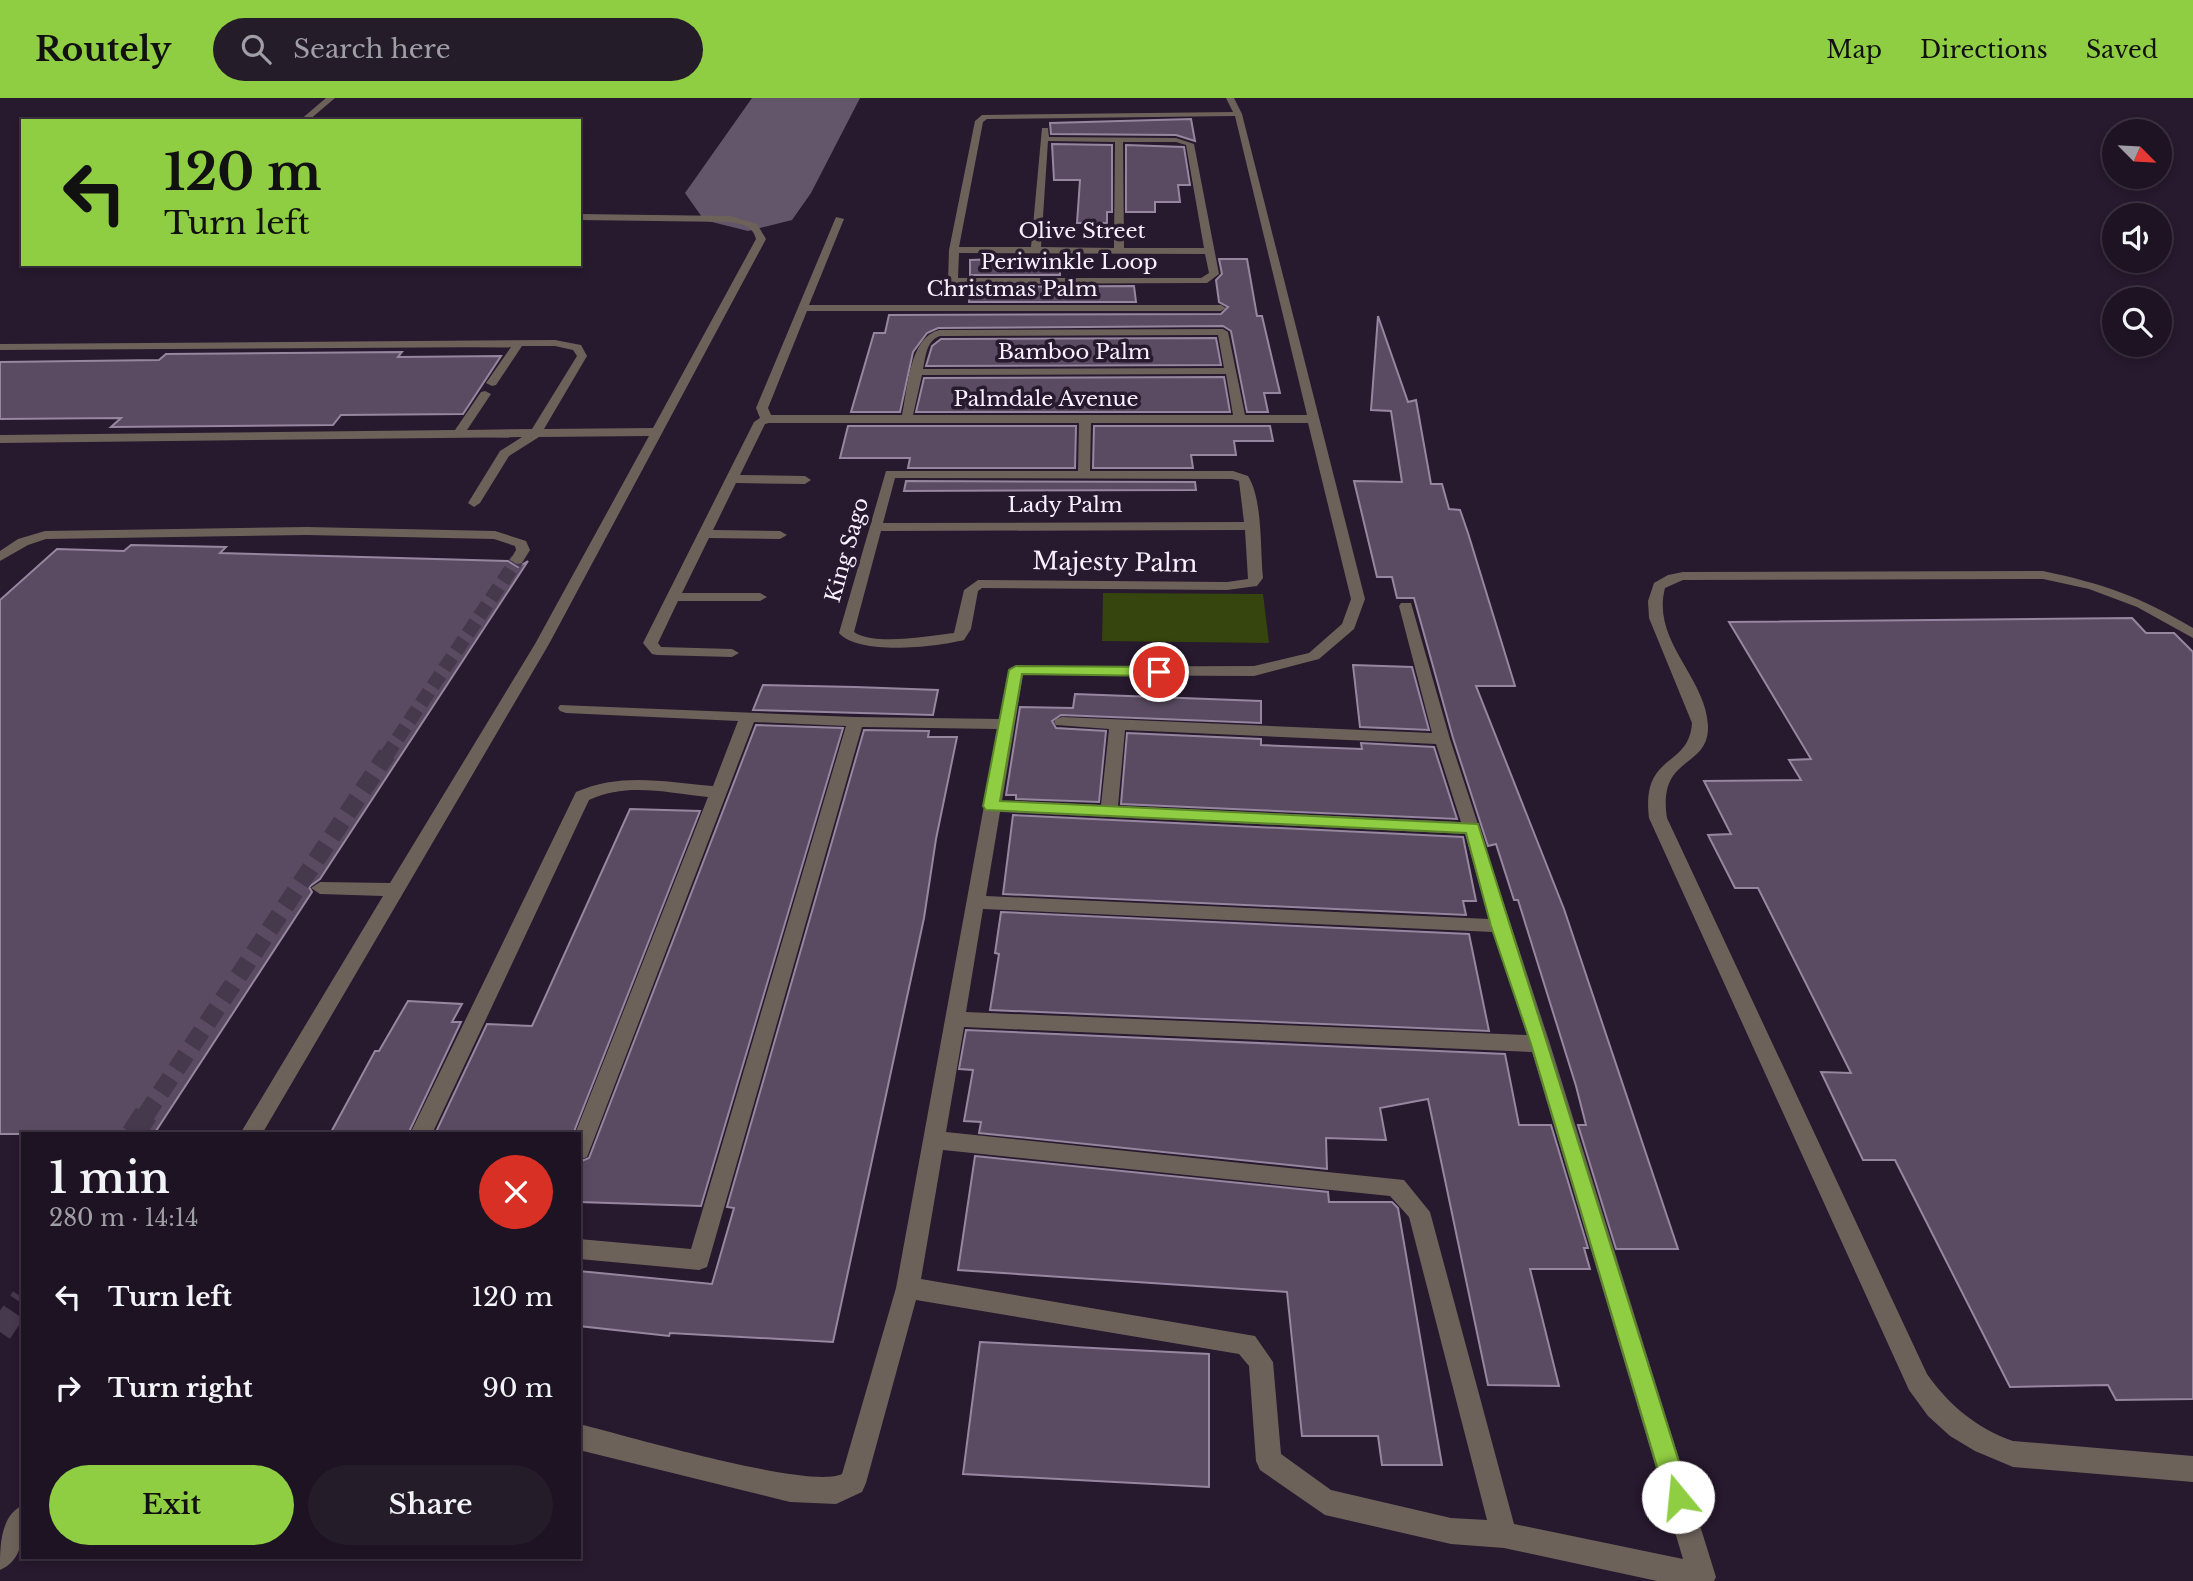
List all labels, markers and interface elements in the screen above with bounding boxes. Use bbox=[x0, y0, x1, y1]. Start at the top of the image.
search box bbox=[213, 18, 703, 81]
text: Routely bbox=[35, 29, 171, 70]
icon: search bbox=[237, 30, 275, 68]
text: Search here bbox=[293, 33, 451, 65]
text: Map bbox=[1826, 35, 1882, 64]
text: Directions bbox=[1920, 35, 2048, 64]
text: Saved bbox=[2086, 35, 2158, 64]
north arrow bbox=[2102, 119, 2172, 189]
map controls bbox=[2102, 119, 2172, 357]
text: 120 m bbox=[164, 142, 322, 203]
icon: left bbox=[49, 147, 140, 238]
text: Turn left bbox=[164, 203, 310, 243]
button: sound bbox=[2102, 203, 2172, 273]
street label: Olive Street bbox=[1018, 218, 1146, 244]
street label: Periwinkle Loop bbox=[980, 249, 1158, 275]
street label: Christmas Palm bbox=[927, 276, 1098, 302]
button: search bbox=[2102, 287, 2172, 357]
street label: Bamboo Palm bbox=[998, 339, 1151, 365]
street label: Palmdale Avenue bbox=[954, 386, 1139, 412]
street label: Lady Palm bbox=[1008, 492, 1123, 518]
street label: King Sago bbox=[820, 495, 874, 605]
street label: Majesty Palm bbox=[1032, 546, 1198, 578]
pin bbox=[1129, 642, 1189, 702]
icon: arrive bbox=[1140, 653, 1178, 691]
text: 1 min bbox=[49, 1152, 170, 1204]
button: close bbox=[479, 1155, 553, 1229]
text: 280 m · 14:14 bbox=[49, 1204, 199, 1232]
icon: left bbox=[49, 1278, 87, 1316]
text: Turn left bbox=[108, 1281, 232, 1313]
text: 120 m bbox=[471, 1281, 553, 1313]
icon: right bbox=[49, 1369, 87, 1407]
text: Turn right bbox=[108, 1372, 253, 1404]
text: 90 m bbox=[482, 1372, 553, 1404]
position arrow bbox=[1641, 1460, 1715, 1534]
button: Exit bbox=[49, 1465, 294, 1545]
button: Share bbox=[308, 1465, 553, 1545]

